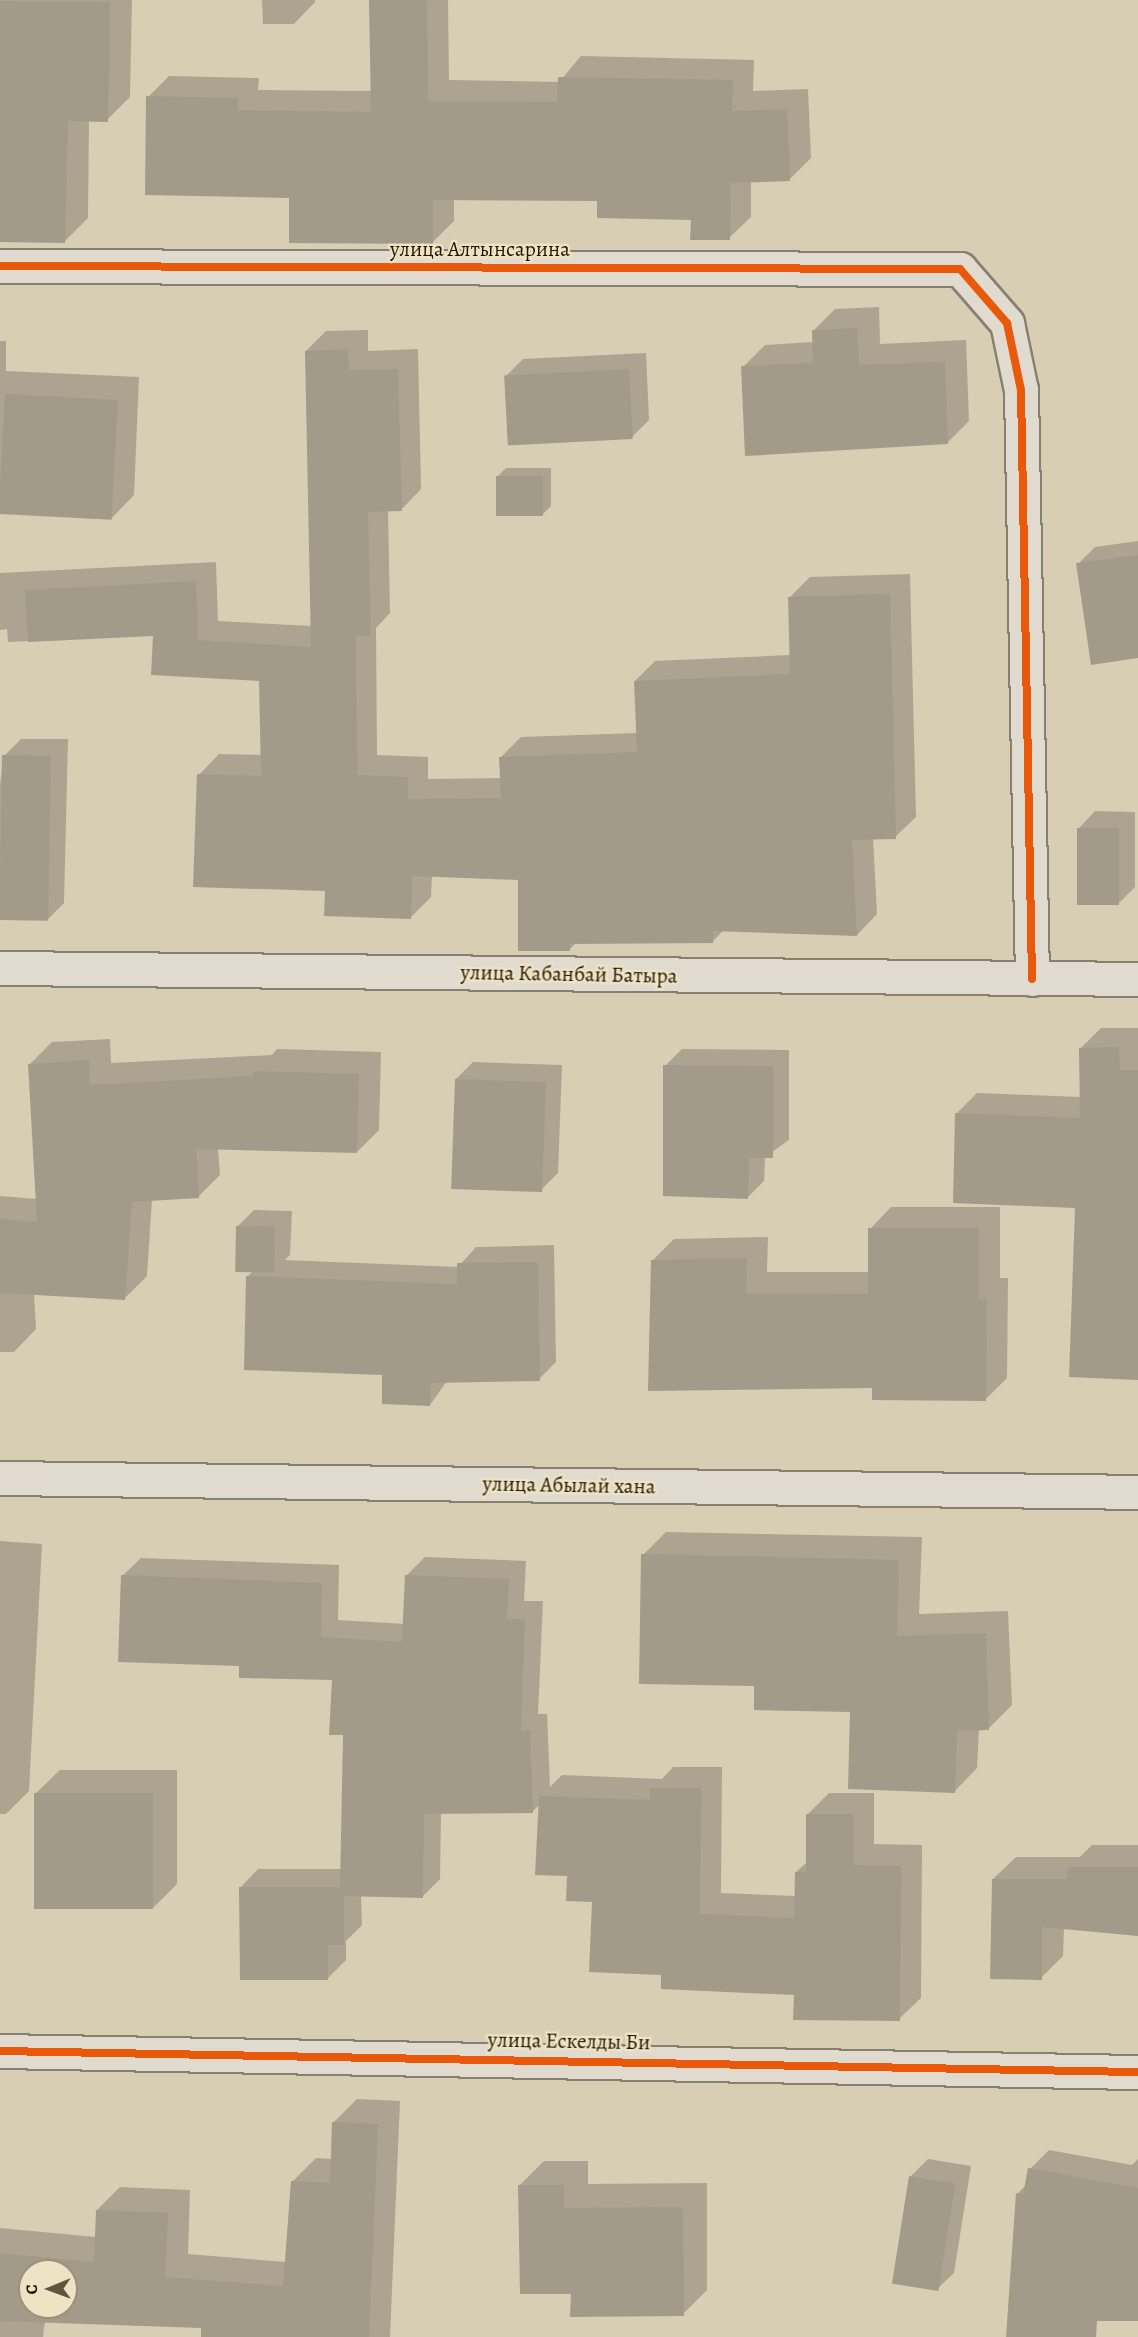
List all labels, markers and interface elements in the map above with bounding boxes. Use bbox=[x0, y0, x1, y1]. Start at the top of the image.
street label: улица Алтынсарина bbox=[390, 236, 570, 262]
street label: улица Кабанбай Батыра bbox=[460, 960, 678, 988]
street label: улица Абылай хана bbox=[482, 1471, 656, 1499]
street label: улица Ескелды Би bbox=[488, 2027, 650, 2055]
north arrow bbox=[18, 2259, 78, 2319]
text: С bbox=[21, 2284, 43, 2294]

